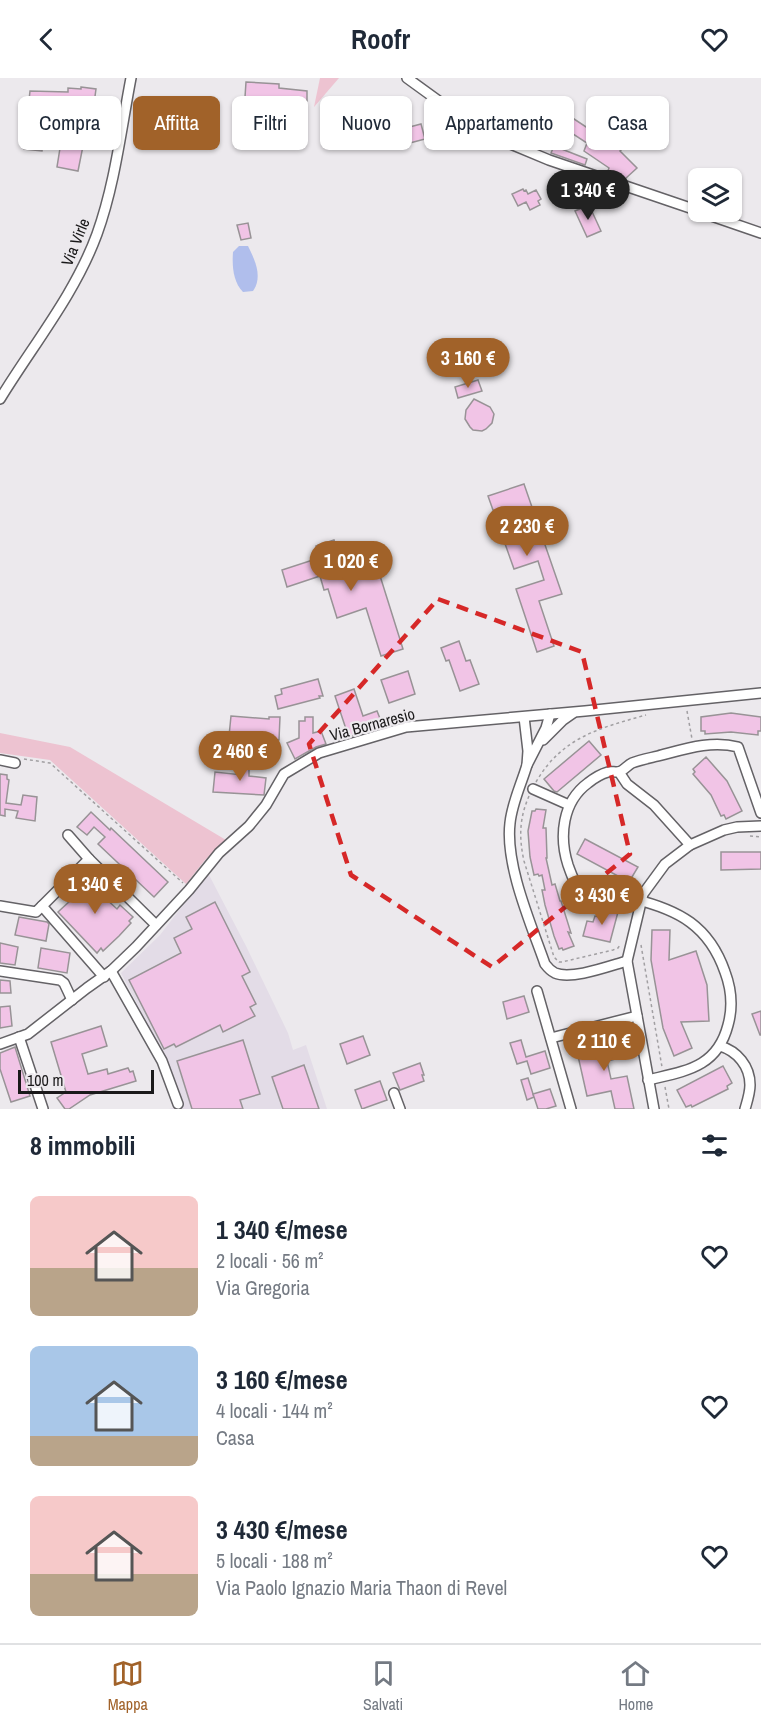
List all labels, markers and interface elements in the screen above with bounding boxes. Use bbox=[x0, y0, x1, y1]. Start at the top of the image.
text: Roofr bbox=[351, 21, 410, 57]
icon: back bbox=[30, 23, 63, 56]
icon: heart bbox=[698, 23, 731, 56]
chip: Compra bbox=[18, 96, 121, 150]
chip: Affitta bbox=[133, 96, 220, 150]
chip: Filtri bbox=[232, 96, 308, 150]
chip: Nuovo bbox=[320, 96, 412, 150]
chip: Appartamento bbox=[424, 96, 574, 150]
chip: Casa bbox=[586, 96, 669, 150]
map controls bbox=[688, 168, 742, 222]
button: layers bbox=[688, 168, 742, 222]
pin: 1 340 € bbox=[533, 170, 643, 221]
text: 1 340 € bbox=[561, 176, 615, 203]
street label: Via Virle bbox=[55, 215, 95, 269]
pin: 3 160 € bbox=[413, 338, 523, 389]
text: 3 160 € bbox=[441, 344, 495, 371]
pin: 2 230 € bbox=[472, 506, 582, 557]
text: 2 230 € bbox=[500, 512, 554, 539]
pin: 1 020 € bbox=[296, 541, 406, 592]
text: 1 020 € bbox=[324, 547, 378, 574]
street label: Via Bornaresio bbox=[327, 702, 417, 746]
pin: 2 460 € bbox=[185, 731, 295, 782]
text: 2 460 € bbox=[213, 737, 267, 764]
pin: 1 340 € bbox=[40, 864, 150, 915]
text: 1 340 € bbox=[68, 870, 122, 897]
pin: 3 430 € bbox=[547, 875, 657, 926]
text: 3 430 € bbox=[575, 881, 629, 908]
pin: 2 110 € bbox=[549, 1021, 659, 1072]
text: 2 110 € bbox=[577, 1027, 631, 1054]
scale bar bbox=[18, 1067, 154, 1094]
text: 100 m bbox=[27, 1069, 63, 1091]
text: 8 immobili bbox=[30, 1128, 135, 1163]
icon: filters bbox=[698, 1129, 731, 1162]
text: 1 340 €/mese bbox=[216, 1212, 348, 1247]
icon: home bbox=[78, 1220, 150, 1292]
icon: heart bbox=[698, 1240, 731, 1273]
text: 2 locali · 56 m² bbox=[216, 1247, 324, 1274]
text: Via Gregoria bbox=[216, 1274, 310, 1301]
text: 3 160 €/mese bbox=[216, 1362, 348, 1397]
icon: home bbox=[78, 1370, 150, 1442]
icon: heart bbox=[698, 1390, 731, 1423]
text: 4 locali · 144 m² bbox=[216, 1397, 333, 1424]
text: Casa bbox=[216, 1424, 254, 1451]
text: 3 430 €/mese bbox=[216, 1512, 348, 1547]
icon: home bbox=[78, 1520, 150, 1592]
icon: heart bbox=[698, 1540, 731, 1573]
text: 5 locali · 188 m² bbox=[216, 1547, 333, 1574]
text: Via Paolo Ignazio Maria Thaon di Revel bbox=[216, 1574, 507, 1601]
tab: Mappa bbox=[108, 1657, 148, 1715]
tab: Salvati bbox=[363, 1657, 403, 1715]
tab: Home bbox=[618, 1657, 653, 1715]

